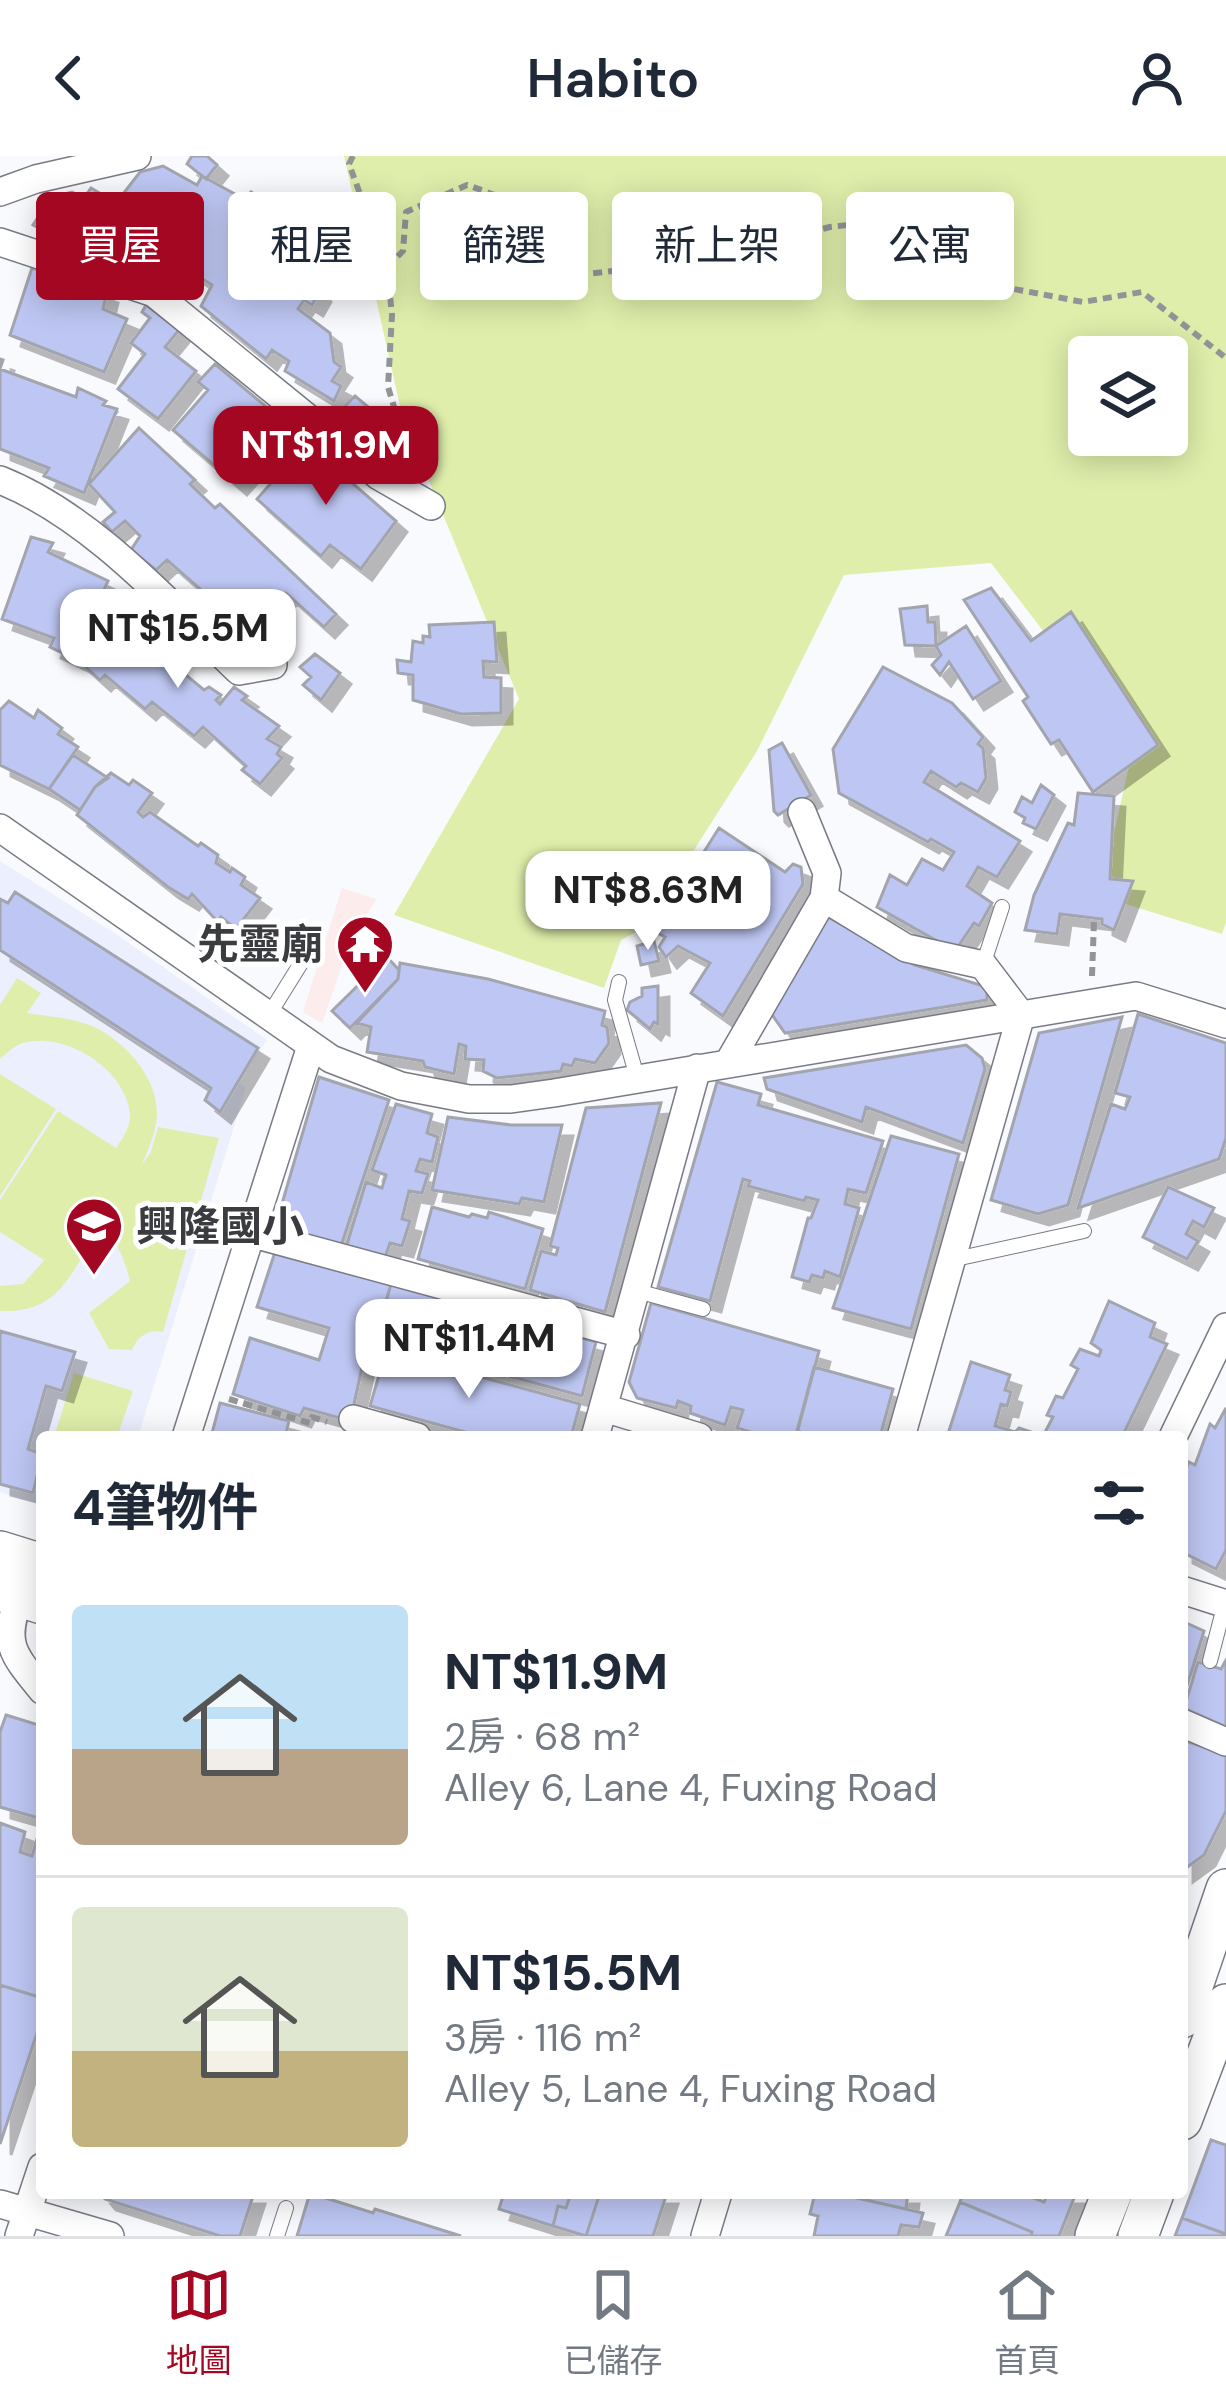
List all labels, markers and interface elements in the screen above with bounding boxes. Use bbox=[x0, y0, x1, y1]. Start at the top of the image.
text: Habito bbox=[527, 43, 699, 114]
icon: back bbox=[36, 45, 102, 111]
icon: person bbox=[1124, 45, 1190, 111]
chip: 買屋 bbox=[36, 192, 204, 300]
chip: 租屋 bbox=[228, 192, 396, 300]
chip: 篩選 bbox=[420, 192, 588, 300]
chip: 新上架 bbox=[612, 192, 822, 300]
chip: 公寓 bbox=[846, 192, 1014, 300]
map controls bbox=[1068, 336, 1188, 456]
button: layers bbox=[1068, 336, 1188, 456]
pin: NT$11.9M bbox=[202, 406, 450, 508]
text: NT$11.9M bbox=[240, 419, 412, 470]
pin: NT$15.5M bbox=[54, 589, 302, 691]
text: NT$15.5M bbox=[87, 602, 269, 653]
pin: NT$8.63M bbox=[524, 851, 772, 953]
text: NT$8.63M bbox=[552, 864, 744, 915]
temple icon: 先靈廟 bbox=[334, 913, 396, 995]
place label: 先靈廟 bbox=[197, 917, 323, 972]
school or university icon: 興隆國小 bbox=[63, 1195, 125, 1277]
place label: 興隆國小 bbox=[136, 1199, 304, 1254]
pin: NT$11.4M bbox=[345, 1299, 593, 1401]
text: NT$11.4M bbox=[382, 1312, 556, 1363]
icon: filters bbox=[1086, 1470, 1152, 1536]
text: 4筆物件 bbox=[72, 1474, 258, 1541]
text: NT$11.9M bbox=[444, 1638, 668, 1705]
icon: home bbox=[168, 1653, 312, 1797]
text: 2房 · 68 m² bbox=[444, 1711, 640, 1762]
text: Alley 6, Lane 4, Fuxing Road bbox=[444, 1762, 938, 1813]
text: NT$15.5M bbox=[444, 1939, 682, 2006]
icon: home bbox=[168, 1955, 312, 2099]
text: 3房 · 116 m² bbox=[444, 2012, 641, 2063]
text: Alley 5, Lane 4, Fuxing Road bbox=[444, 2063, 937, 2114]
tab: 地圖 bbox=[166, 2262, 232, 2382]
tab: 已儲存 bbox=[563, 2262, 662, 2382]
tab: 首頁 bbox=[994, 2262, 1060, 2382]

